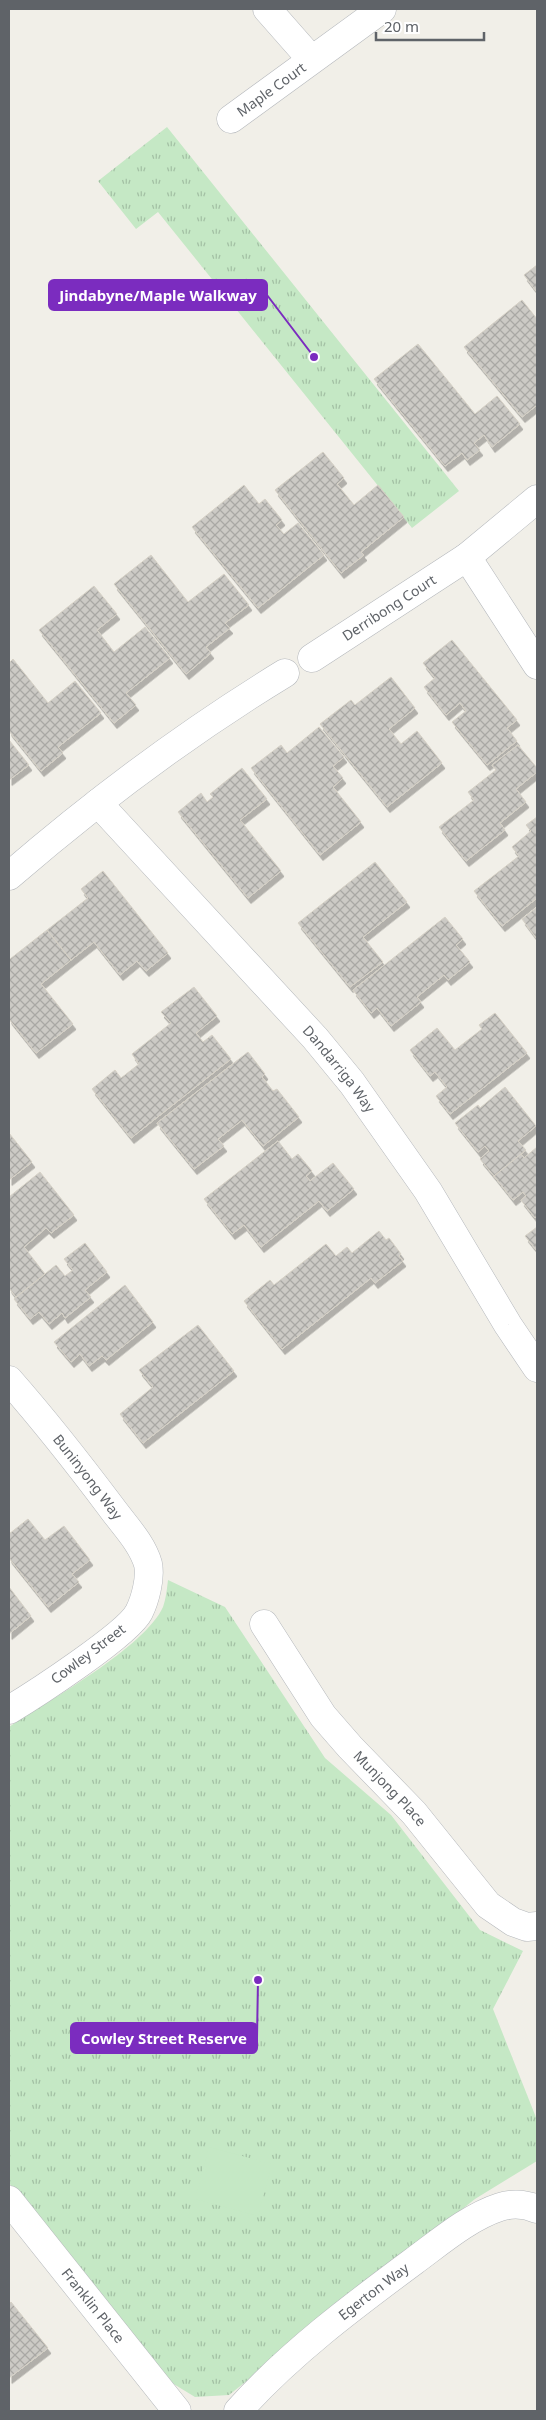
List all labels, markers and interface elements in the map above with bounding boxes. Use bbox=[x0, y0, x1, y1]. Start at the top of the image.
scale bar bbox=[376, 10, 484, 42]
text: 20 m bbox=[384, 16, 419, 36]
street label: Maple Court bbox=[233, 58, 310, 121]
callout: Jindabyne/Maple Walkway bbox=[49, 280, 267, 310]
text: Jindabyne/Maple Walkway bbox=[57, 285, 257, 305]
street label: Derribong Court bbox=[338, 570, 439, 645]
street label: Dandarriga Way bbox=[299, 1021, 380, 1117]
street label: Buninyong Way bbox=[49, 1430, 128, 1524]
street label: Cowley Street bbox=[46, 1619, 129, 1688]
street label: Munjong Place bbox=[350, 1746, 431, 1830]
callout: Cowley Street Reserve bbox=[71, 2023, 257, 2053]
text: Cowley Street Reserve bbox=[81, 2028, 247, 2048]
street label: Egerton Way bbox=[334, 2258, 413, 2324]
street label: Franklin Place bbox=[58, 2264, 129, 2347]

